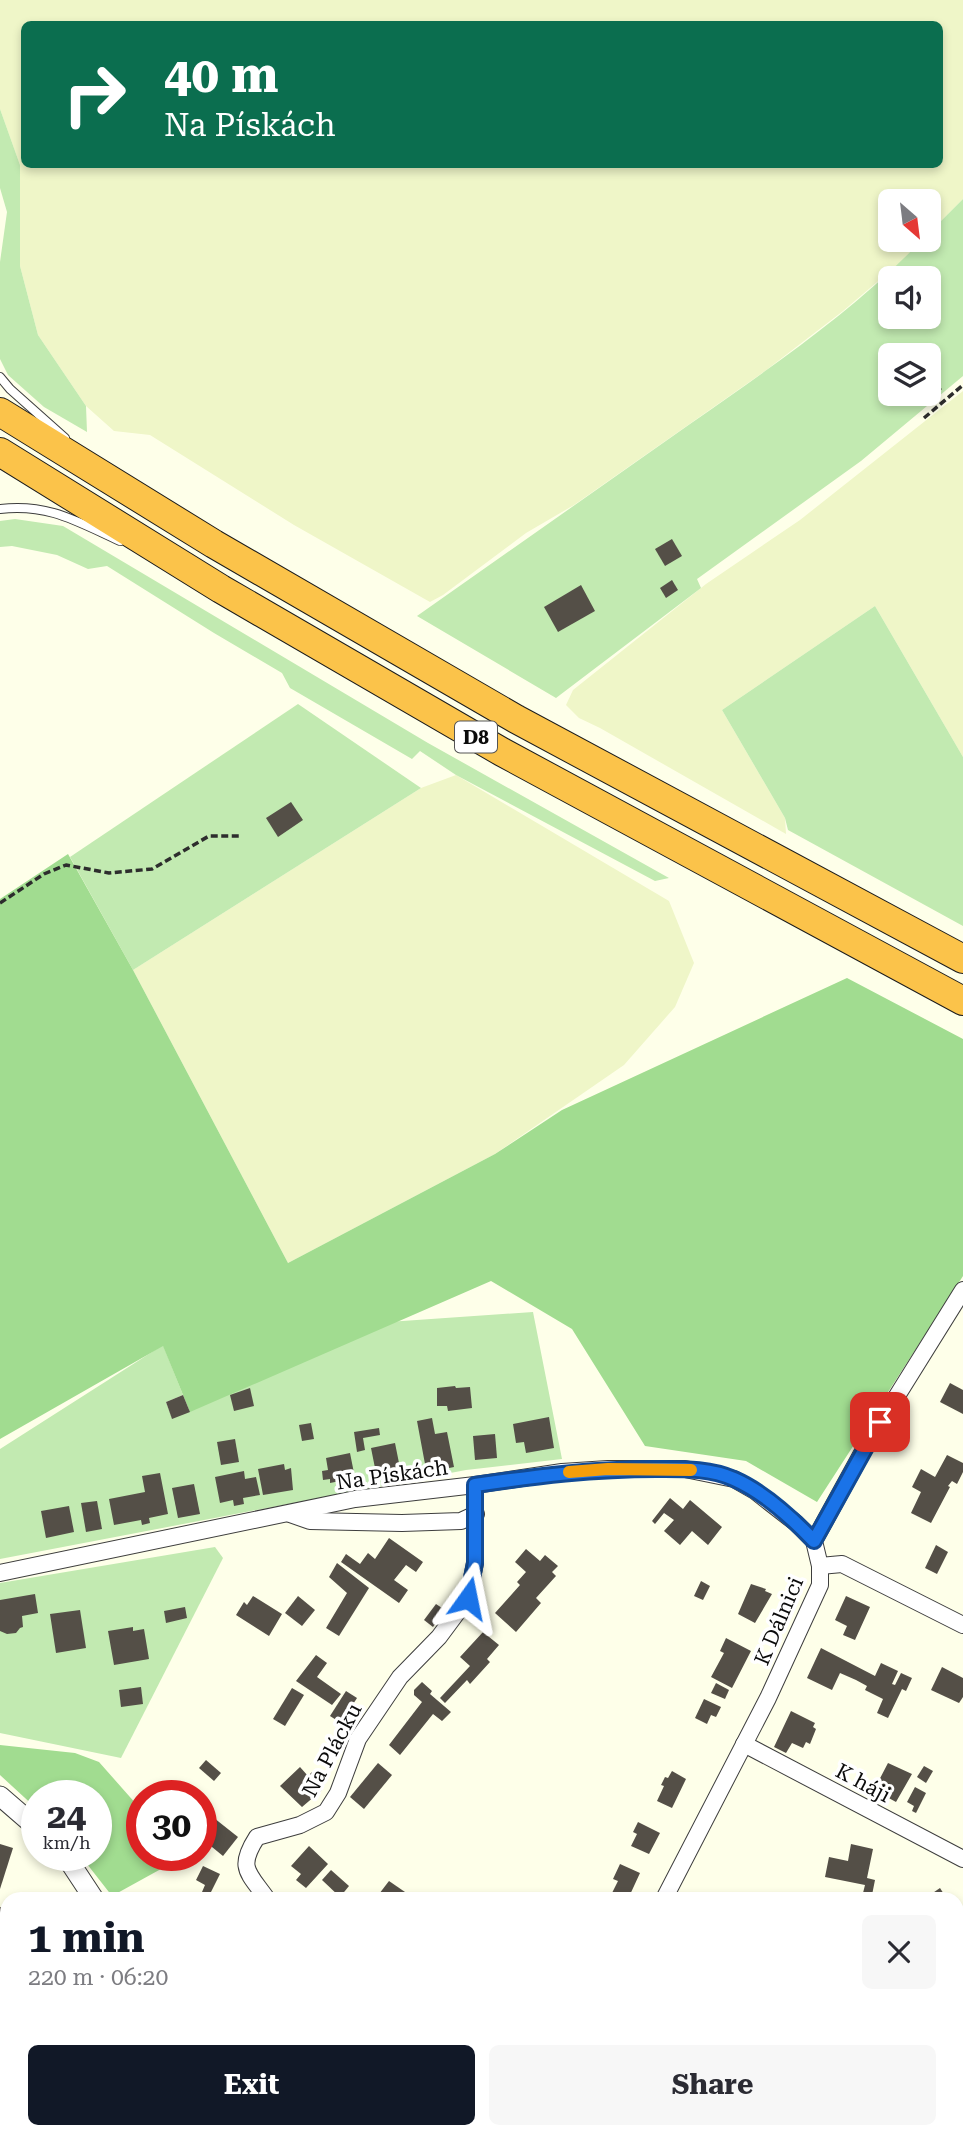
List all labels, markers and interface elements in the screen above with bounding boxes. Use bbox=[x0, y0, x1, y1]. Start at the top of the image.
text: 40 m bbox=[164, 47, 279, 104]
icon: right bbox=[49, 49, 140, 140]
text: Na Pískách bbox=[164, 106, 336, 144]
north arrow bbox=[878, 189, 942, 252]
map controls bbox=[878, 189, 941, 406]
button: sound bbox=[878, 266, 941, 329]
button: layers bbox=[878, 343, 941, 406]
road number: D8 bbox=[455, 722, 497, 752]
pin bbox=[850, 1392, 910, 1452]
icon: arrive bbox=[861, 1403, 899, 1441]
street label: Na Pískách bbox=[335, 1455, 450, 1495]
position arrow bbox=[431, 1561, 505, 1635]
street label: K Dálnici bbox=[750, 1573, 808, 1669]
street label: Na Plácku bbox=[297, 1699, 367, 1801]
street label: K háji bbox=[832, 1759, 895, 1807]
speed limit sign: 30 bbox=[126, 1780, 217, 1871]
text: 24 bbox=[47, 1796, 86, 1837]
text: km/h bbox=[42, 1832, 91, 1853]
text: 1 min bbox=[28, 1913, 145, 1962]
button: close bbox=[862, 1915, 936, 1989]
text: 220 m · 06:20 bbox=[28, 1964, 168, 1991]
button: Exit bbox=[28, 2045, 475, 2125]
button: Share bbox=[489, 2045, 936, 2125]

